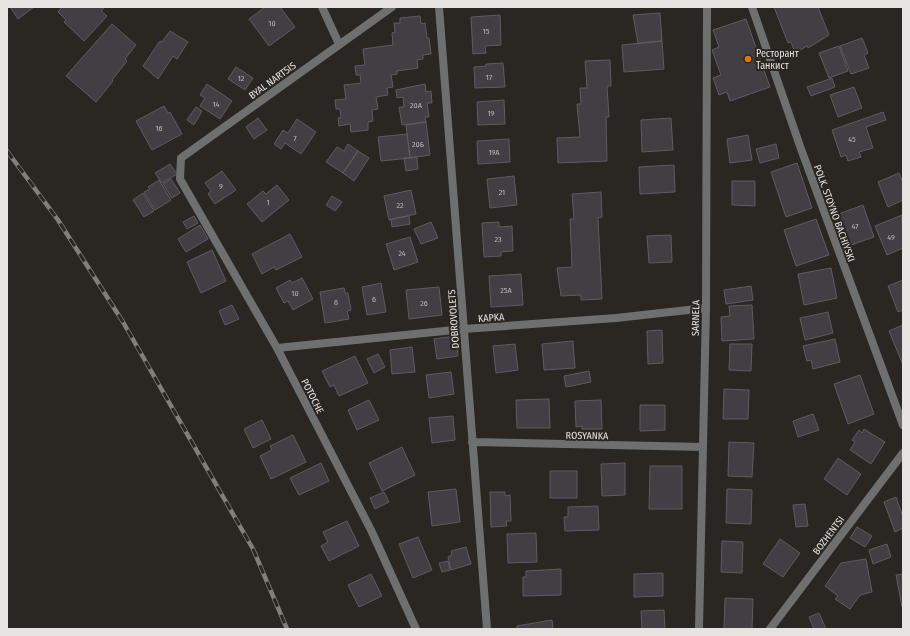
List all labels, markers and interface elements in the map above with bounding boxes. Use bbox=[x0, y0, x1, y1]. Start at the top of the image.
house number: 10 bbox=[268, 19, 276, 28]
house number: 15 bbox=[483, 27, 490, 36]
place label: Ресторант Танкист bbox=[756, 48, 800, 72]
marker: Ресторант Танкист bbox=[743, 54, 753, 64]
street label: BYAL NARTSIS bbox=[247, 60, 299, 102]
house number: 17 bbox=[486, 73, 493, 82]
house number: 12 bbox=[238, 74, 245, 83]
house number: 14 bbox=[213, 100, 220, 109]
house number: 20А bbox=[410, 101, 423, 110]
house number: 19 bbox=[487, 109, 495, 118]
house number: 16 bbox=[155, 124, 163, 133]
house number: 7 bbox=[293, 134, 297, 143]
house number: 45 bbox=[848, 135, 856, 144]
house number: 20Б bbox=[412, 140, 424, 149]
house number: 19А bbox=[488, 148, 500, 157]
street label: POLK. STOYNO BACHIYSKI bbox=[811, 163, 857, 263]
house number: 9 bbox=[219, 182, 223, 191]
house number: 21 bbox=[499, 188, 505, 197]
house number: 1 bbox=[266, 198, 270, 207]
house number: 22 bbox=[396, 201, 404, 210]
house number: 47 bbox=[852, 222, 859, 231]
house number: 49 bbox=[887, 233, 895, 242]
house number: 23 bbox=[494, 235, 502, 244]
house number: 24 bbox=[398, 249, 406, 258]
house number: 25А bbox=[500, 286, 512, 295]
house number: 10 bbox=[291, 289, 299, 298]
street label: DOBROVOLETS bbox=[446, 289, 462, 349]
house number: 6 bbox=[372, 295, 376, 304]
house number: 8 bbox=[334, 298, 338, 307]
house number: 26 bbox=[420, 299, 428, 308]
street label: SARNELA bbox=[690, 299, 702, 336]
street label: KAPKA bbox=[478, 311, 505, 325]
street label: POTOCHE bbox=[298, 377, 326, 416]
street label: ROSYANKA bbox=[565, 430, 609, 442]
street label: BOZHENTSI bbox=[810, 514, 847, 557]

